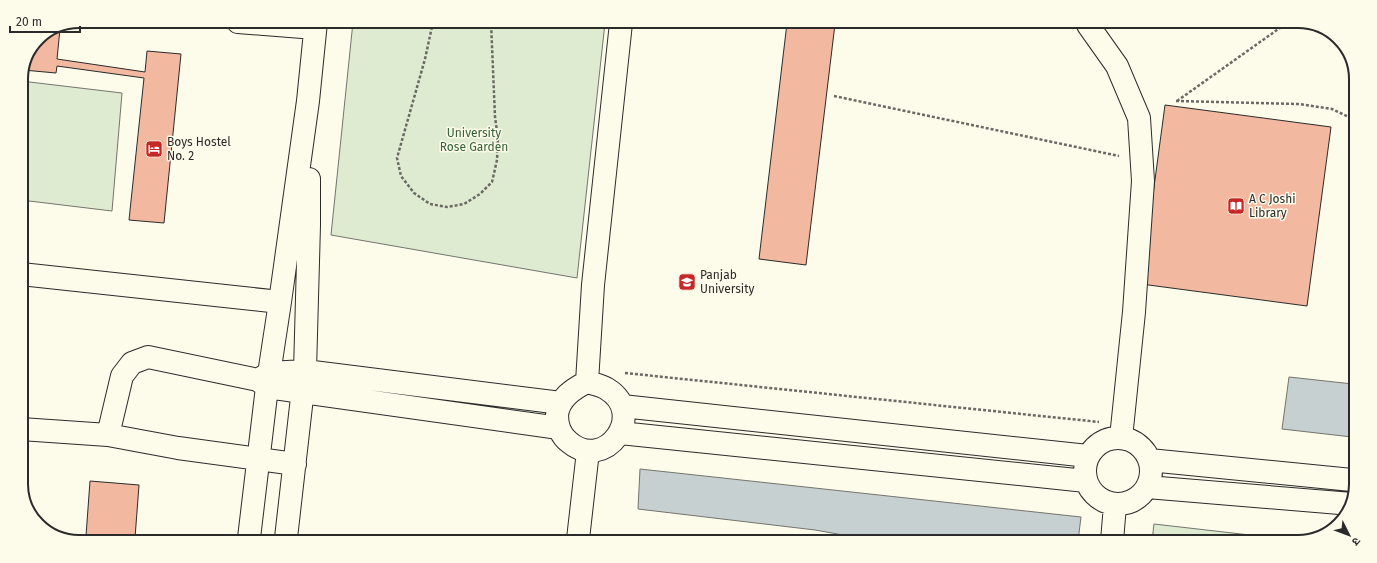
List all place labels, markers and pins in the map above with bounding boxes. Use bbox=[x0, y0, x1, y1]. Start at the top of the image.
place label: Boys Hostel No. 2 bbox=[167, 135, 231, 163]
hotel icon: Boys Hostel No. 2 bbox=[144, 139, 164, 159]
place label: A C Joshi Library bbox=[1249, 192, 1296, 220]
library icon: A C Joshi Library bbox=[1226, 196, 1246, 216]
place label: Panjab University bbox=[700, 268, 754, 296]
school or university icon: Panjab University bbox=[677, 272, 697, 292]

